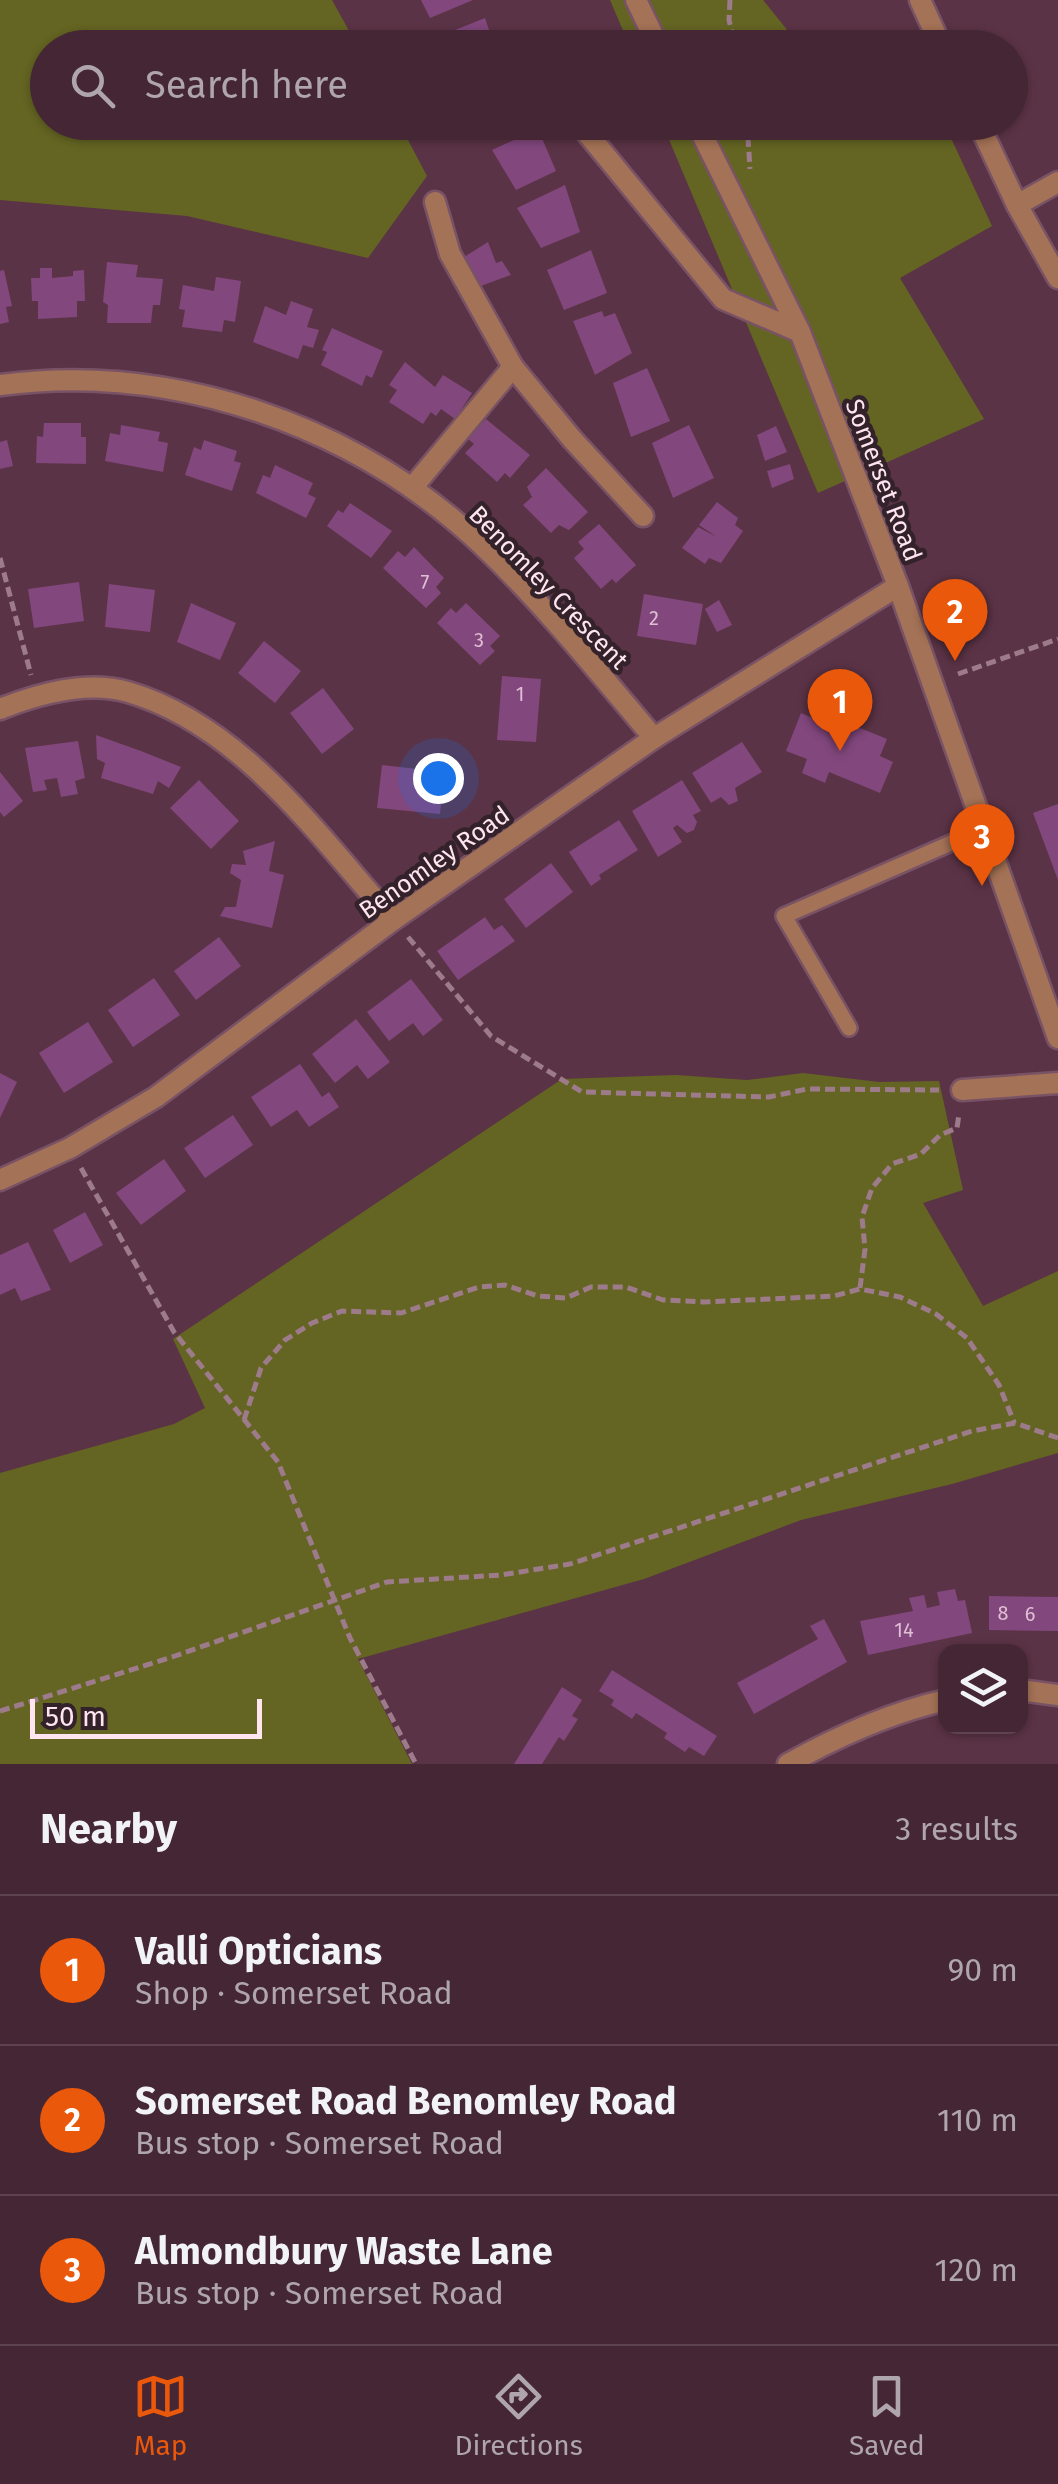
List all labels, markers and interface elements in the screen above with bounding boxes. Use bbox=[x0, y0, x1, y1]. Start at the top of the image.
search box bbox=[30, 30, 1028, 140]
icon: search bbox=[65, 58, 120, 113]
text: Search here bbox=[145, 62, 348, 108]
street label: Somerset Road bbox=[838, 395, 928, 566]
street label: Benomley Crescent bbox=[463, 500, 635, 676]
house number: 7 bbox=[421, 570, 430, 594]
pin: 2 bbox=[922, 578, 988, 661]
house number: 2 bbox=[649, 606, 659, 630]
house number: 3 bbox=[474, 628, 484, 652]
pin: 1 bbox=[808, 668, 872, 751]
house number: 1 bbox=[516, 682, 524, 706]
your location bbox=[413, 753, 464, 804]
street label: Benomley Road bbox=[354, 800, 516, 926]
pin: 3 bbox=[950, 804, 1014, 886]
house number: 8 bbox=[997, 1601, 1009, 1625]
house number: 6 bbox=[1025, 1602, 1035, 1626]
house number: 14 bbox=[894, 1618, 914, 1642]
map controls bbox=[938, 1644, 1028, 1734]
button: layers bbox=[938, 1644, 1028, 1734]
scale bar bbox=[30, 1694, 262, 1738]
text: 50 m bbox=[45, 1700, 106, 1733]
text: Nearby bbox=[40, 1804, 177, 1854]
text: 3 results bbox=[895, 1810, 1018, 1848]
text: Valli Opticians bbox=[135, 1928, 382, 1974]
text: 1 bbox=[65, 1951, 80, 1989]
text: 90 m bbox=[947, 1951, 1018, 1989]
text: Shop · Somerset Road bbox=[135, 1974, 453, 2012]
text: Somerset Road Benomley Road bbox=[135, 2078, 677, 2124]
text: 2 bbox=[64, 2101, 81, 2139]
text: 110 m bbox=[937, 2101, 1018, 2139]
text: Bus stop · Somerset Road bbox=[135, 2124, 504, 2162]
text: Almondbury Waste Lane bbox=[135, 2228, 553, 2274]
text: 3 bbox=[64, 2251, 81, 2289]
text: 120 m bbox=[935, 2251, 1018, 2289]
text: Bus stop · Somerset Road bbox=[135, 2274, 504, 2312]
tab: Map bbox=[133, 2369, 188, 2462]
tab: Directions bbox=[454, 2369, 583, 2462]
tab: Saved bbox=[849, 2369, 925, 2462]

